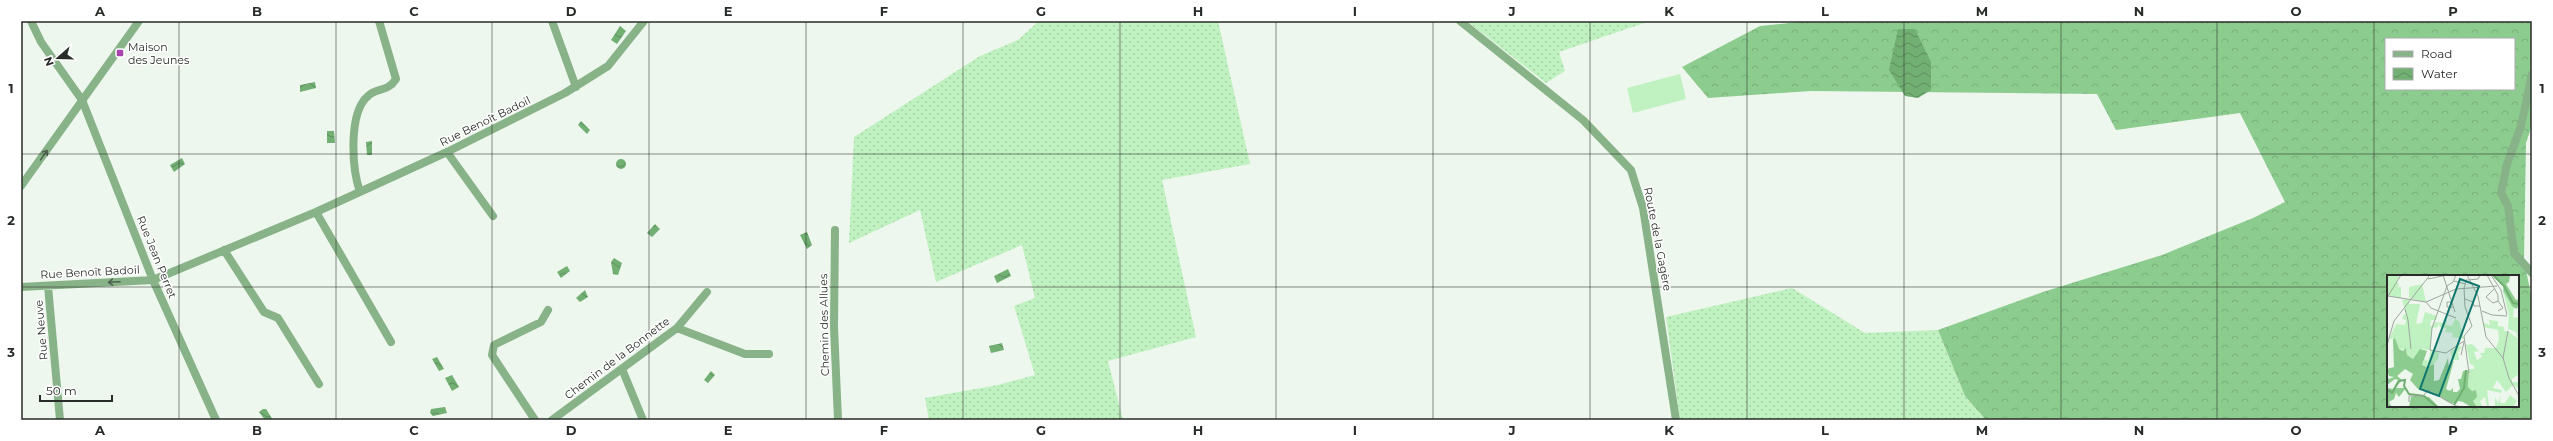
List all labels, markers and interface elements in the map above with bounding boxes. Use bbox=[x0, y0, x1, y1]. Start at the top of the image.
text: A bbox=[94, 3, 106, 19]
text: B bbox=[252, 3, 262, 19]
text: C bbox=[409, 3, 419, 19]
text: D bbox=[566, 3, 577, 19]
text: E bbox=[724, 3, 733, 19]
text: F bbox=[880, 3, 888, 19]
text: G bbox=[1036, 3, 1046, 19]
text: H bbox=[1193, 3, 1203, 19]
text: I bbox=[1353, 3, 1357, 19]
text: J bbox=[1507, 3, 1516, 19]
text: K bbox=[1664, 3, 1674, 19]
text: L bbox=[1821, 3, 1829, 19]
text: M bbox=[1976, 3, 1988, 19]
text: N bbox=[2134, 3, 2144, 19]
text: O bbox=[2291, 3, 2302, 19]
text: P bbox=[2448, 3, 2458, 19]
north arrow bbox=[38, 38, 78, 78]
legend bbox=[2385, 38, 2515, 90]
place label: Maison des Jeunes bbox=[128, 40, 190, 67]
text: Road bbox=[2421, 46, 2452, 61]
marker: Maison des Jeunes bbox=[115, 48, 125, 58]
text: N bbox=[41, 55, 57, 68]
text: Water bbox=[2421, 66, 2458, 81]
text: 1 bbox=[8, 80, 14, 96]
text: 1 bbox=[2539, 80, 2545, 96]
street label: Rue Benoît Badoil bbox=[437, 93, 533, 149]
one-way arrow bbox=[40, 149, 48, 160]
street label: Route de la Gagère bbox=[1641, 186, 1675, 292]
text: 2 bbox=[7, 212, 15, 228]
text: 2 bbox=[2538, 212, 2546, 228]
street label: Rue Jean Perret bbox=[134, 214, 180, 301]
street label: Rue Benoît Badoil bbox=[40, 262, 140, 282]
street label: Chemin des Allues bbox=[816, 273, 832, 376]
inset map bbox=[2387, 275, 2519, 407]
one-way arrow bbox=[108, 279, 121, 286]
street label: Rue Neuve bbox=[31, 299, 51, 361]
street label: Chemin de la Bonnette bbox=[562, 314, 673, 402]
text: 3 bbox=[6, 344, 15, 360]
text: 3 bbox=[2537, 344, 2546, 360]
scale bar bbox=[40, 377, 112, 403]
text: 50 m bbox=[46, 383, 77, 398]
text: A bbox=[94, 422, 106, 438]
text: B bbox=[252, 422, 262, 438]
text: C bbox=[409, 422, 419, 438]
text: D bbox=[566, 422, 577, 438]
text: E bbox=[724, 422, 733, 438]
text: F bbox=[880, 422, 888, 438]
text: G bbox=[1036, 422, 1046, 438]
text: H bbox=[1193, 422, 1203, 438]
text: I bbox=[1353, 422, 1357, 438]
text: J bbox=[1507, 422, 1516, 438]
text: K bbox=[1664, 422, 1674, 438]
text: L bbox=[1821, 422, 1829, 438]
text: M bbox=[1976, 422, 1988, 438]
text: N bbox=[2134, 422, 2144, 438]
text: O bbox=[2291, 422, 2302, 438]
text: P bbox=[2448, 422, 2458, 438]

